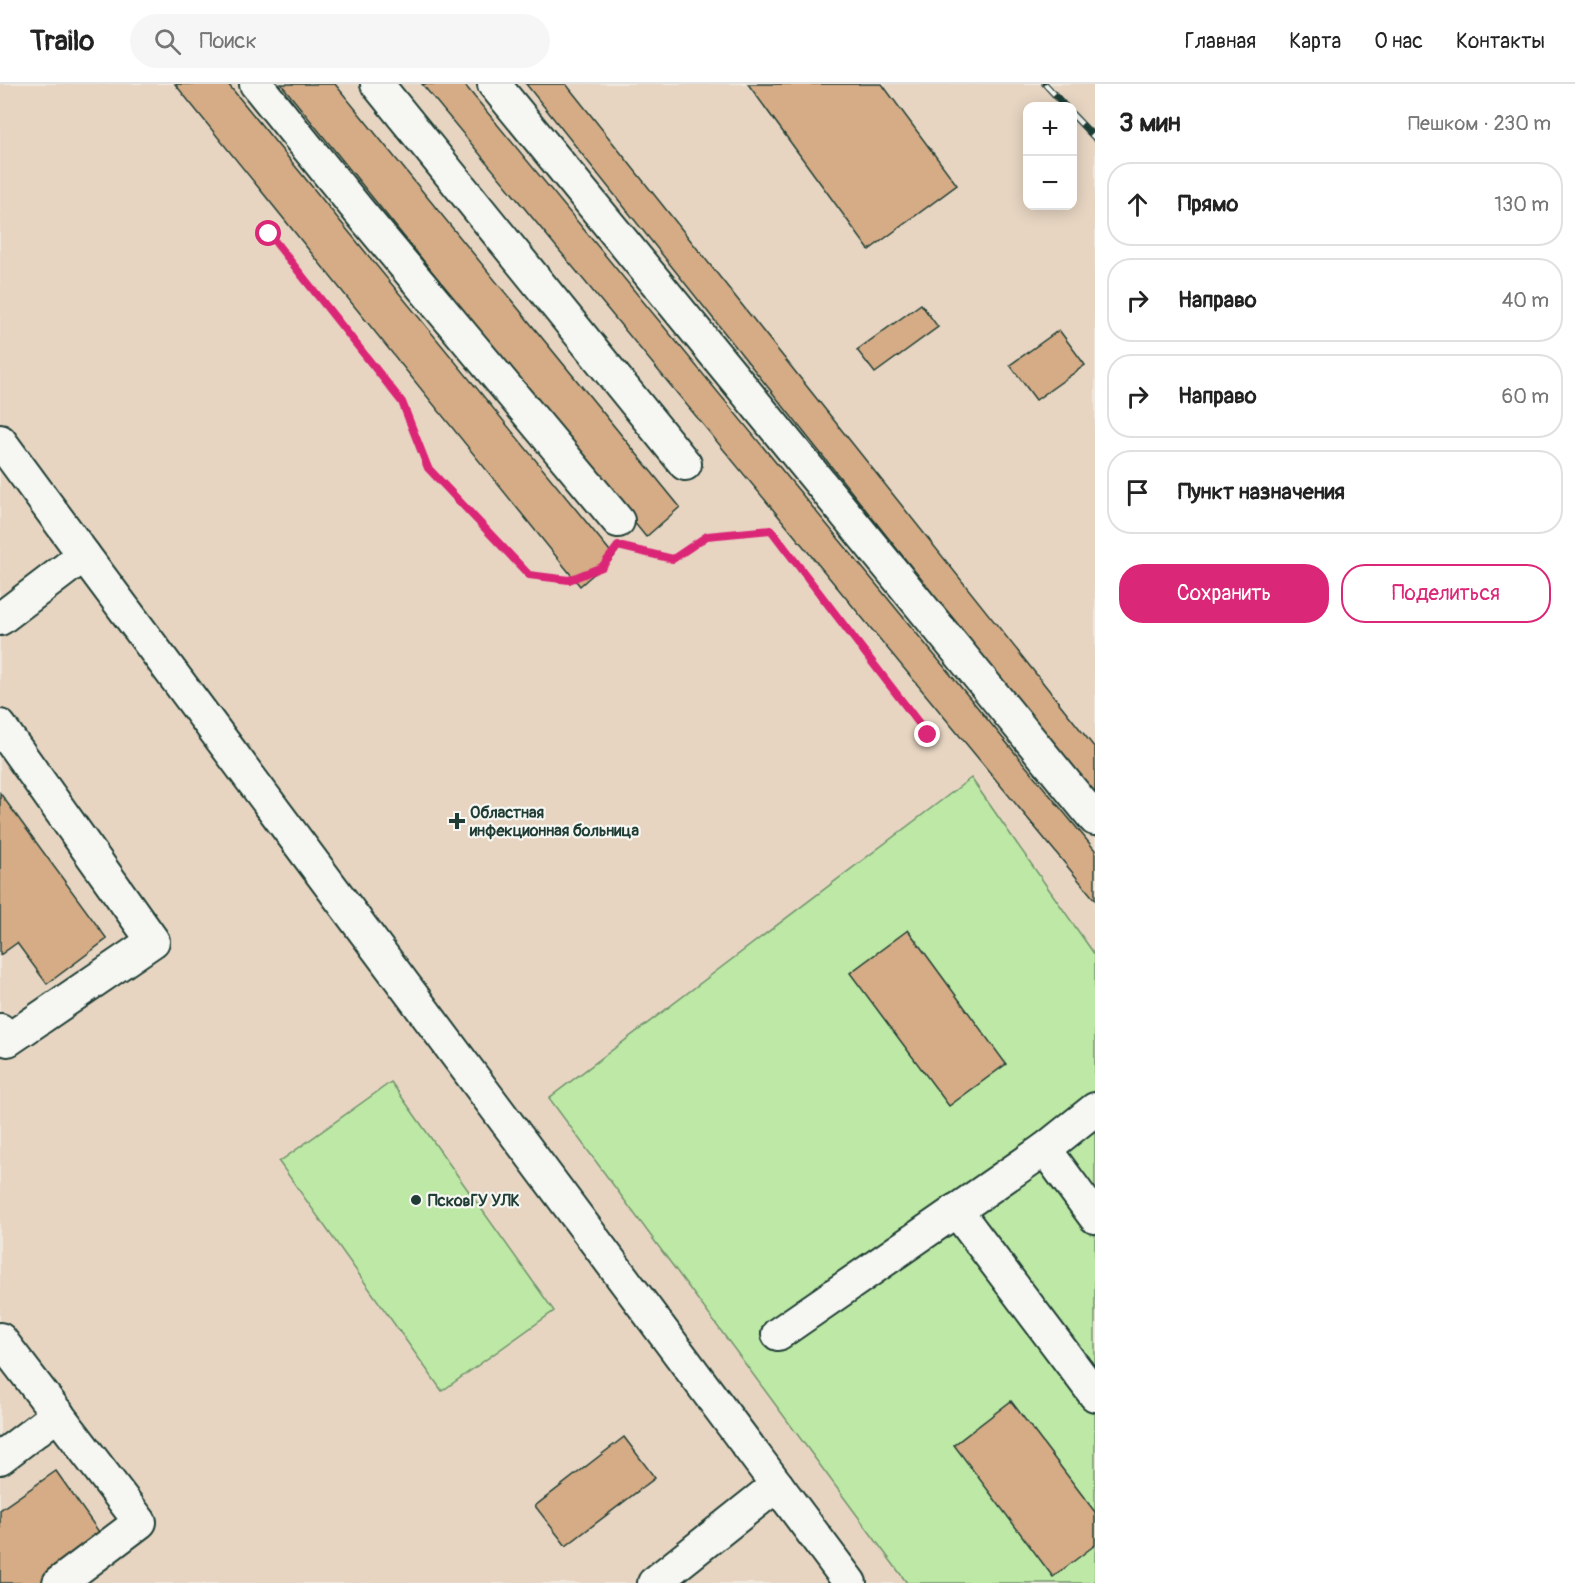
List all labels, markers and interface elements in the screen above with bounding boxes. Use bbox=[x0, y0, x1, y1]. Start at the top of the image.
search box bbox=[130, 14, 550, 68]
text: Trailo bbox=[30, 24, 94, 59]
icon: search bbox=[151, 25, 184, 58]
text: Поиск bbox=[199, 27, 257, 55]
text: Главная bbox=[1185, 28, 1256, 55]
text: Карта bbox=[1289, 28, 1341, 55]
text: О нас bbox=[1374, 28, 1423, 55]
text: Контакты bbox=[1456, 28, 1545, 55]
map controls bbox=[1023, 102, 1077, 210]
button: + bbox=[1023, 102, 1077, 156]
text: 3 мин bbox=[1119, 107, 1181, 139]
text: Пешком · 230 m bbox=[1408, 111, 1551, 136]
button: − bbox=[1023, 156, 1077, 210]
icon: ahead bbox=[1121, 188, 1154, 221]
text: Прямо bbox=[1178, 190, 1238, 218]
text: 130 m bbox=[1494, 192, 1549, 217]
route start bbox=[255, 220, 281, 246]
icon: right bbox=[1121, 284, 1154, 317]
text: Направо bbox=[1178, 286, 1257, 314]
text: 40 m bbox=[1502, 288, 1549, 313]
icon: right bbox=[1121, 380, 1154, 413]
text: Направо bbox=[1178, 382, 1257, 410]
text: 60 m bbox=[1502, 384, 1549, 409]
icon: arrive bbox=[1121, 476, 1154, 509]
text: Пункт назначения bbox=[1178, 478, 1345, 506]
button: Сохранить bbox=[1119, 564, 1329, 623]
button: Поделиться bbox=[1341, 564, 1551, 623]
route end bbox=[914, 721, 940, 747]
place label: Областная инфекционная больница bbox=[469, 803, 639, 841]
marker: Областная инфекционная больница bbox=[448, 812, 466, 830]
place label: ПсковГУ УЛК bbox=[428, 1191, 520, 1211]
marker: ПсковГУ УЛК bbox=[409, 1193, 423, 1207]

